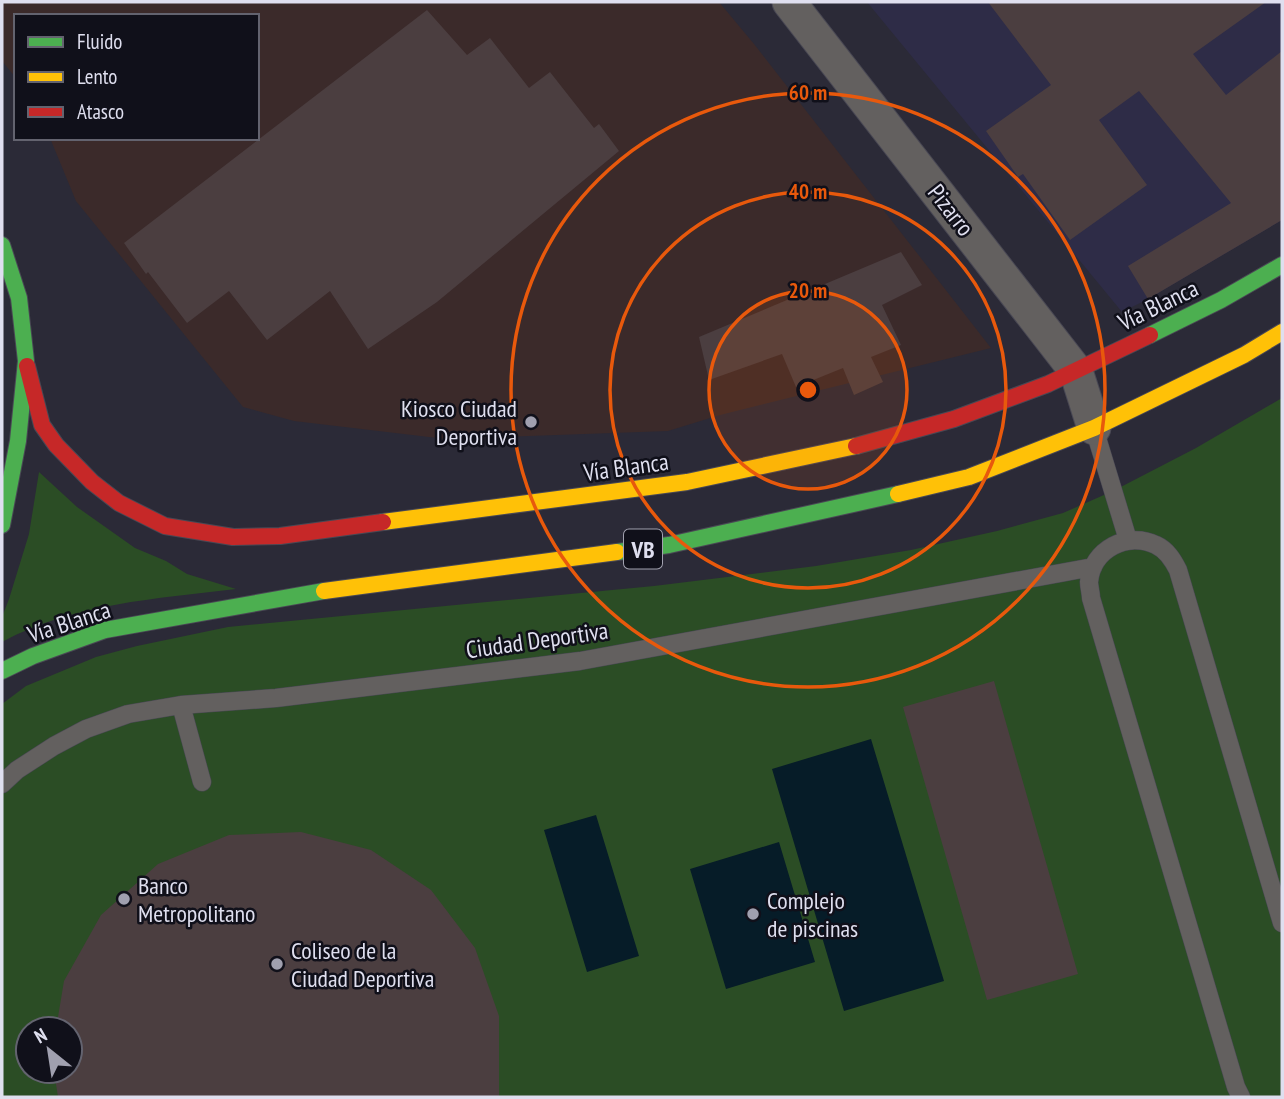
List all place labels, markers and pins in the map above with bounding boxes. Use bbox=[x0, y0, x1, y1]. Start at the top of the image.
centre of rings bbox=[796, 378, 820, 402]
place label: Kiosco Ciudad Deportiva bbox=[401, 393, 517, 452]
marker: Kiosco Ciudad Deportiva bbox=[523, 414, 539, 430]
place label: Banco Metropolitano bbox=[138, 870, 255, 929]
place label: Complejo de piscinas bbox=[767, 885, 858, 944]
marker: Banco Metropolitano bbox=[116, 891, 132, 907]
marker: Complejo de piscinas bbox=[745, 906, 761, 922]
place label: Coliseo de la Ciudad Deportiva bbox=[291, 935, 434, 994]
marker: Coliseo de la Ciudad Deportiva bbox=[269, 956, 285, 972]

